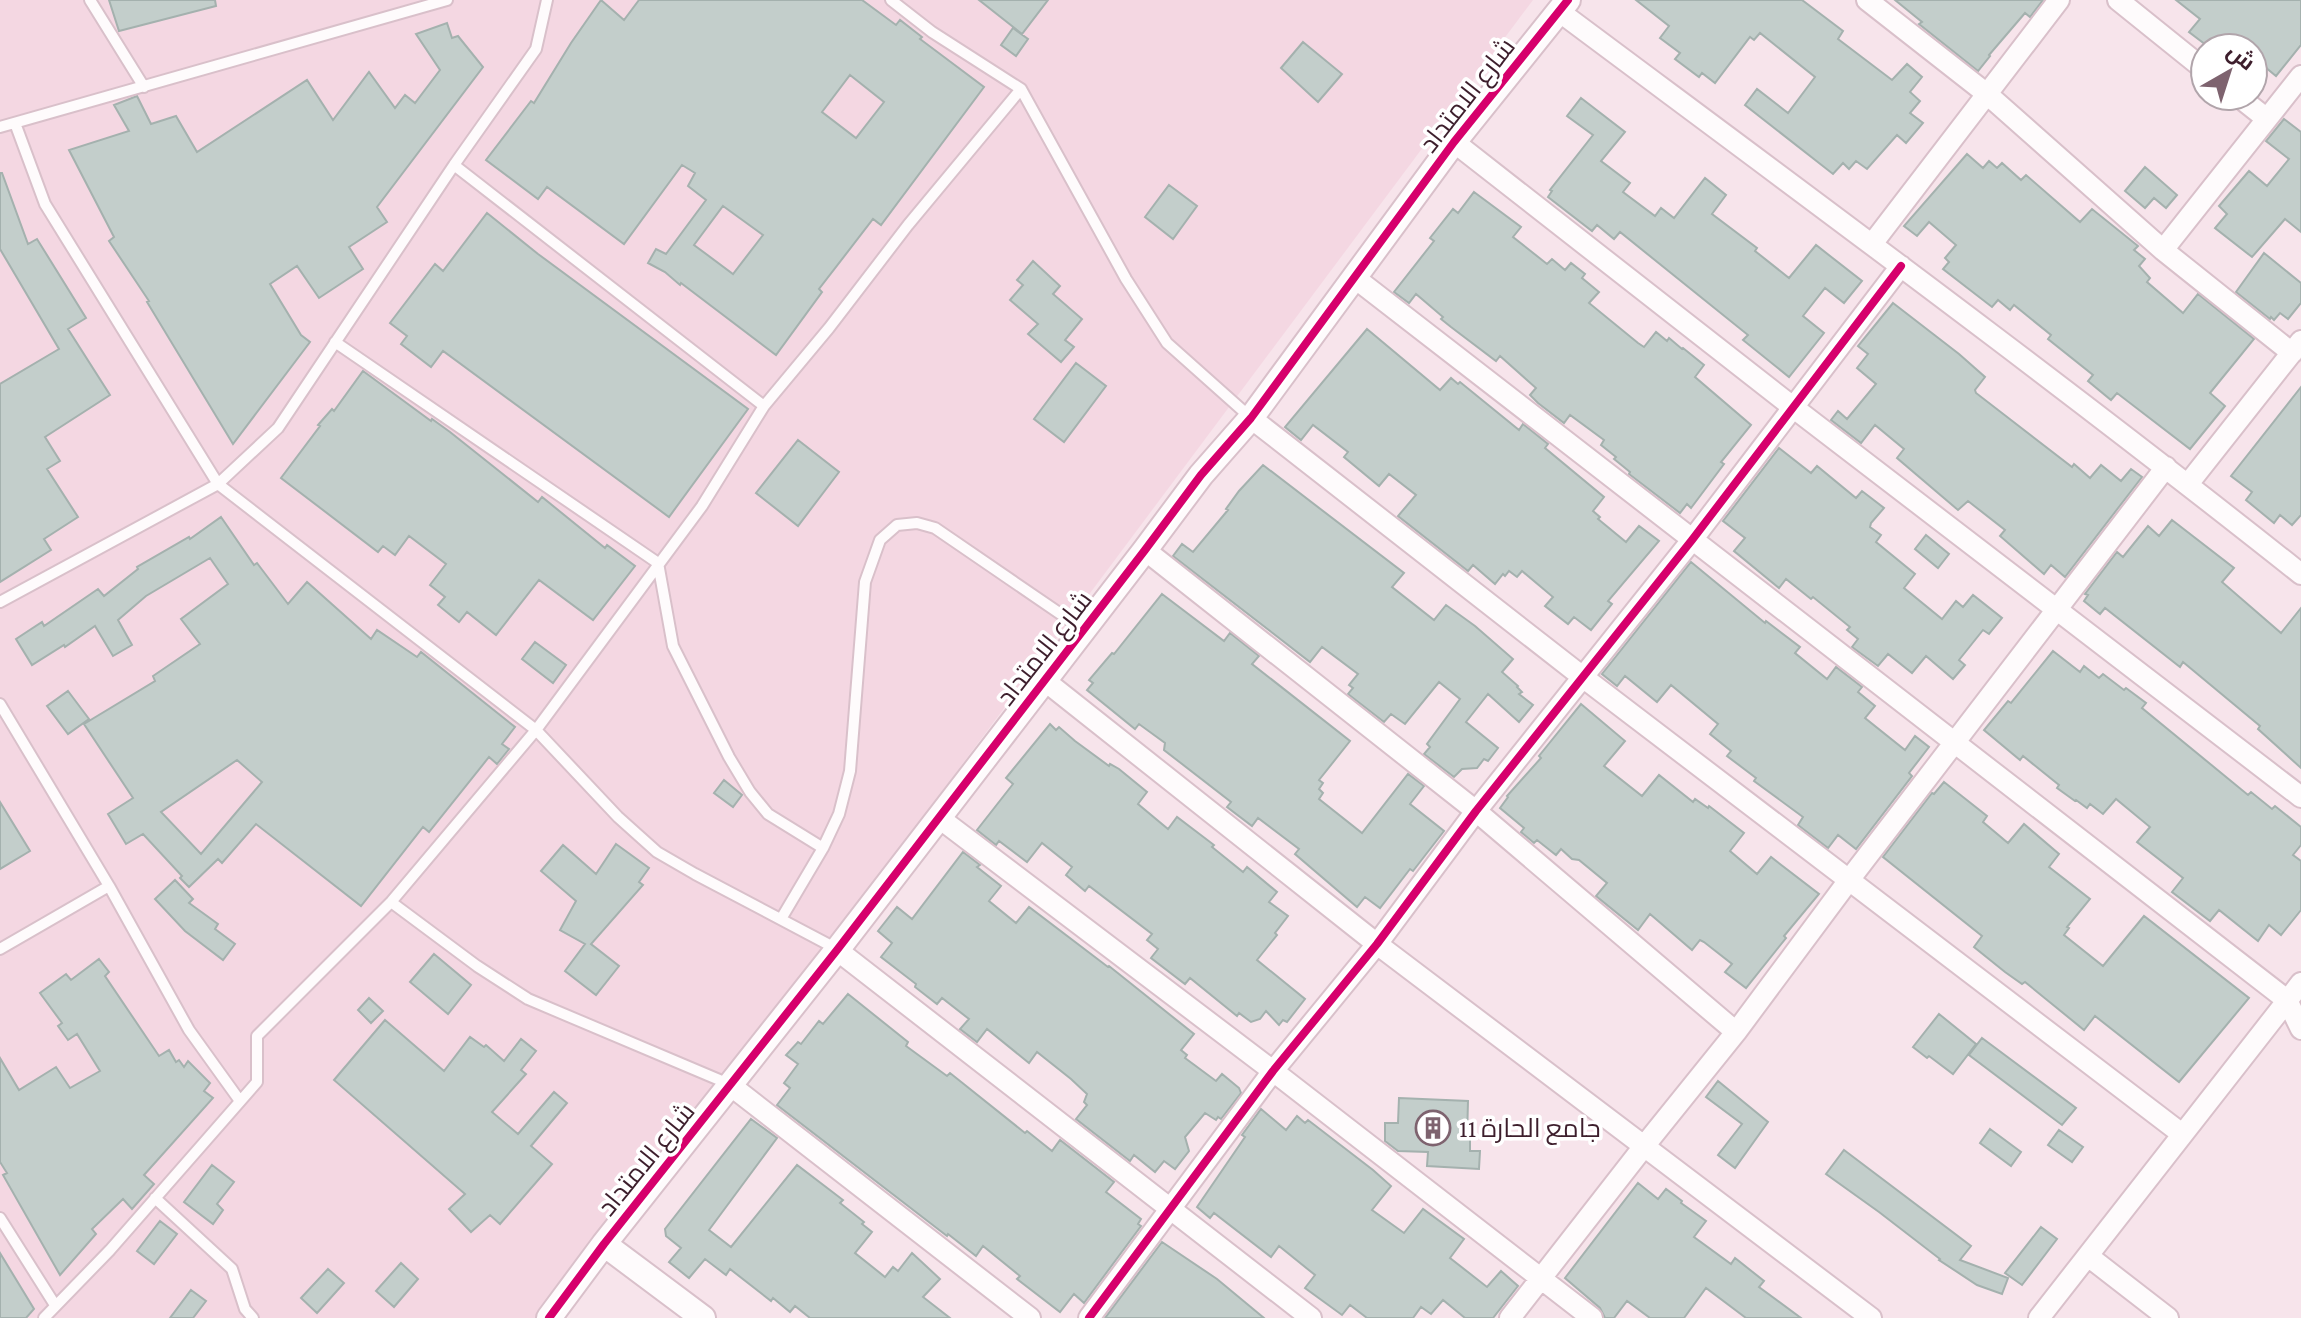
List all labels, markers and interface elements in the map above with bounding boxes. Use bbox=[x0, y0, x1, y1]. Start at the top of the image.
street label: شارع الامتداد bbox=[1414, 32, 1523, 159]
north arrow bbox=[2189, 32, 2269, 112]
text: ش bbox=[2222, 38, 2260, 76]
street label: شارع الامتداد bbox=[991, 585, 1100, 712]
street label: شارع الامتداد bbox=[592, 1097, 702, 1223]
building icon: جامع الحارة 11 bbox=[1414, 1109, 1452, 1147]
place label: جامع الحارة 11 bbox=[1459, 1114, 1601, 1145]

